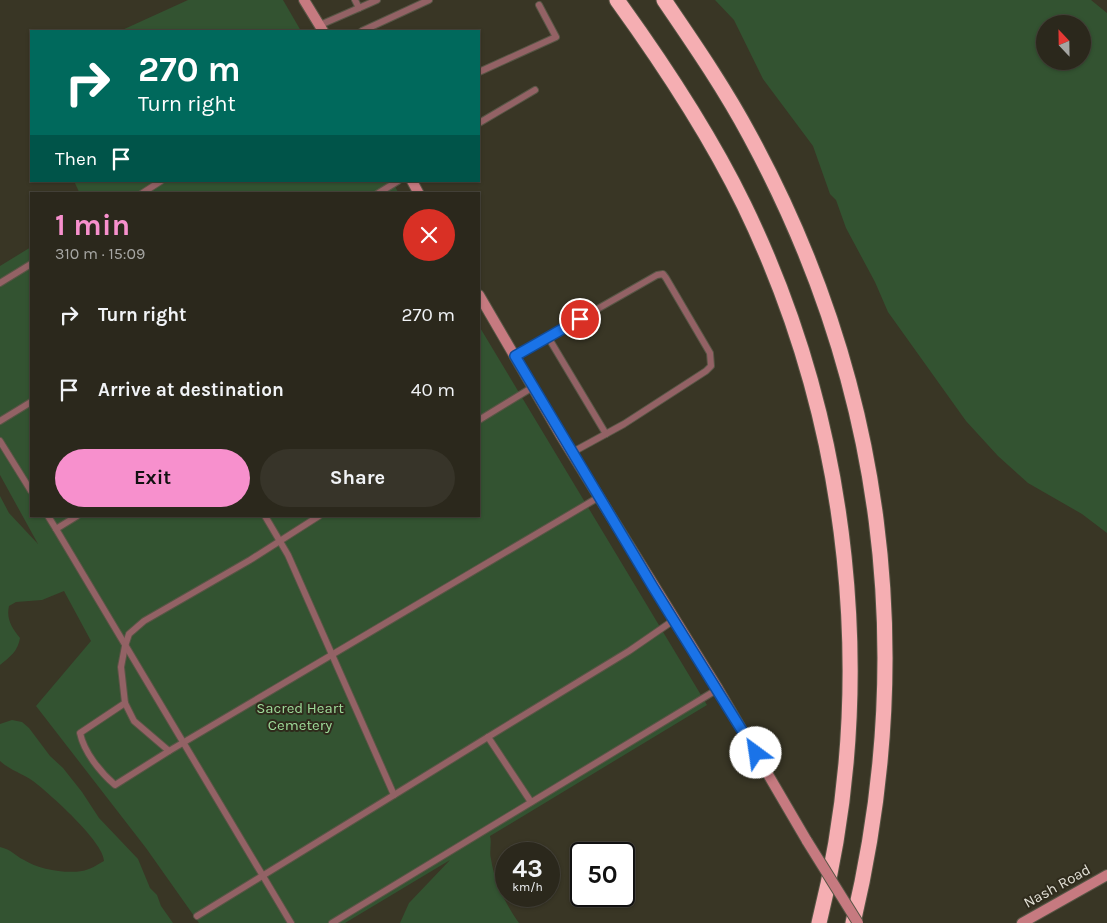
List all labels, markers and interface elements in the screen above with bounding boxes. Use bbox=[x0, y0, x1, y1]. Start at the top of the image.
north arrow bbox=[1036, 15, 1091, 70]
map controls bbox=[1036, 15, 1091, 70]
text: 270 m bbox=[138, 49, 241, 90]
icon: right bbox=[55, 50, 120, 115]
text: Turn right bbox=[138, 91, 236, 117]
icon: arrive bbox=[107, 145, 135, 173]
text: Then bbox=[55, 148, 97, 170]
text: 1 min bbox=[55, 207, 130, 243]
button: close bbox=[403, 209, 455, 261]
text: 310 m · 15:09 bbox=[55, 244, 145, 263]
pin bbox=[559, 298, 601, 340]
icon: right bbox=[55, 301, 83, 329]
text: Turn right bbox=[98, 304, 187, 326]
text: 270 m bbox=[402, 304, 455, 326]
icon: arrive bbox=[566, 305, 594, 333]
icon: arrive bbox=[55, 376, 83, 404]
text: Arrive at destination bbox=[98, 379, 284, 401]
text: 40 m bbox=[411, 379, 455, 401]
button: Exit bbox=[55, 449, 250, 507]
button: Share bbox=[260, 449, 455, 507]
park label: Sacred Heart Cemetery bbox=[256, 699, 344, 734]
position arrow bbox=[729, 726, 781, 778]
speed limit sign: 50 bbox=[570, 842, 635, 907]
text: 43 bbox=[512, 854, 543, 883]
street label: Nash Road bbox=[1020, 860, 1094, 912]
text: km/h bbox=[512, 880, 543, 894]

